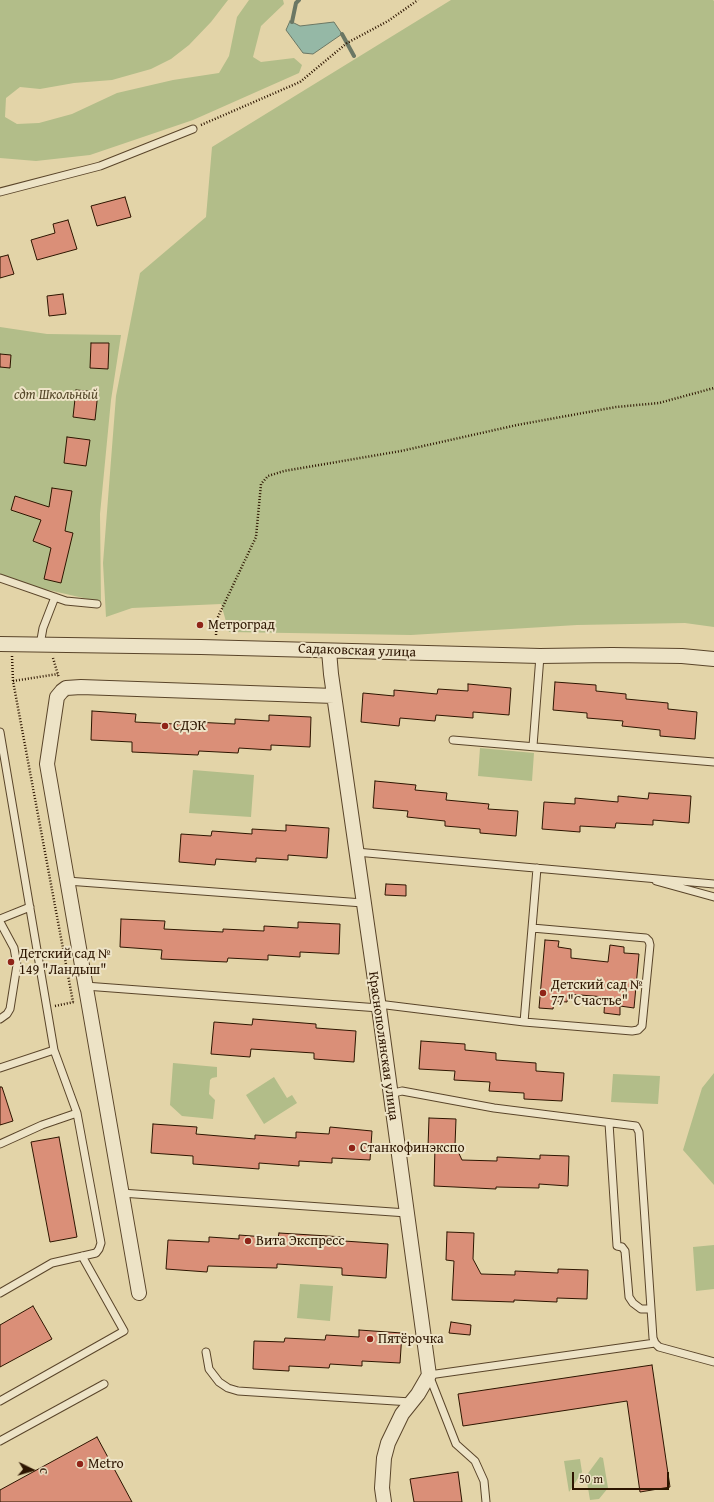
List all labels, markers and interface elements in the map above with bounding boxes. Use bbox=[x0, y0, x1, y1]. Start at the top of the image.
park label: сдт Школьный bbox=[14, 387, 98, 403]
place label: Метроград bbox=[208, 617, 275, 633]
marker: Метроград bbox=[195, 620, 205, 630]
street label: Садаковская улица bbox=[298, 641, 416, 661]
place label: СДЭК bbox=[173, 718, 206, 734]
marker: СДЭК bbox=[160, 721, 170, 731]
place label: Детский сад № 149 "Ландыш" bbox=[19, 946, 111, 978]
marker: Детский сад № 149 "Ландыш" bbox=[6, 957, 16, 967]
street label: Краснополянская улица bbox=[364, 970, 402, 1122]
place label: Детский сад № 77 "Счастье" bbox=[551, 977, 643, 1010]
marker: Детский сад № 77 "Счастье" bbox=[538, 988, 548, 998]
place label: Станкофинэкспо bbox=[360, 1140, 465, 1156]
marker: Станкофинэкспо bbox=[347, 1143, 357, 1153]
place label: Вита Экспресс bbox=[256, 1233, 345, 1249]
marker: Вита Экспресс bbox=[243, 1236, 253, 1246]
place label: Пятёрочка bbox=[378, 1331, 444, 1347]
marker: Пятёрочка bbox=[365, 1334, 375, 1344]
north arrow bbox=[12, 1450, 52, 1490]
place label: Metro bbox=[88, 1456, 124, 1472]
marker: Metro bbox=[75, 1459, 85, 1469]
scale bar bbox=[574, 1464, 671, 1490]
text: С bbox=[36, 1467, 52, 1475]
text: 50 m bbox=[579, 1470, 603, 1487]

